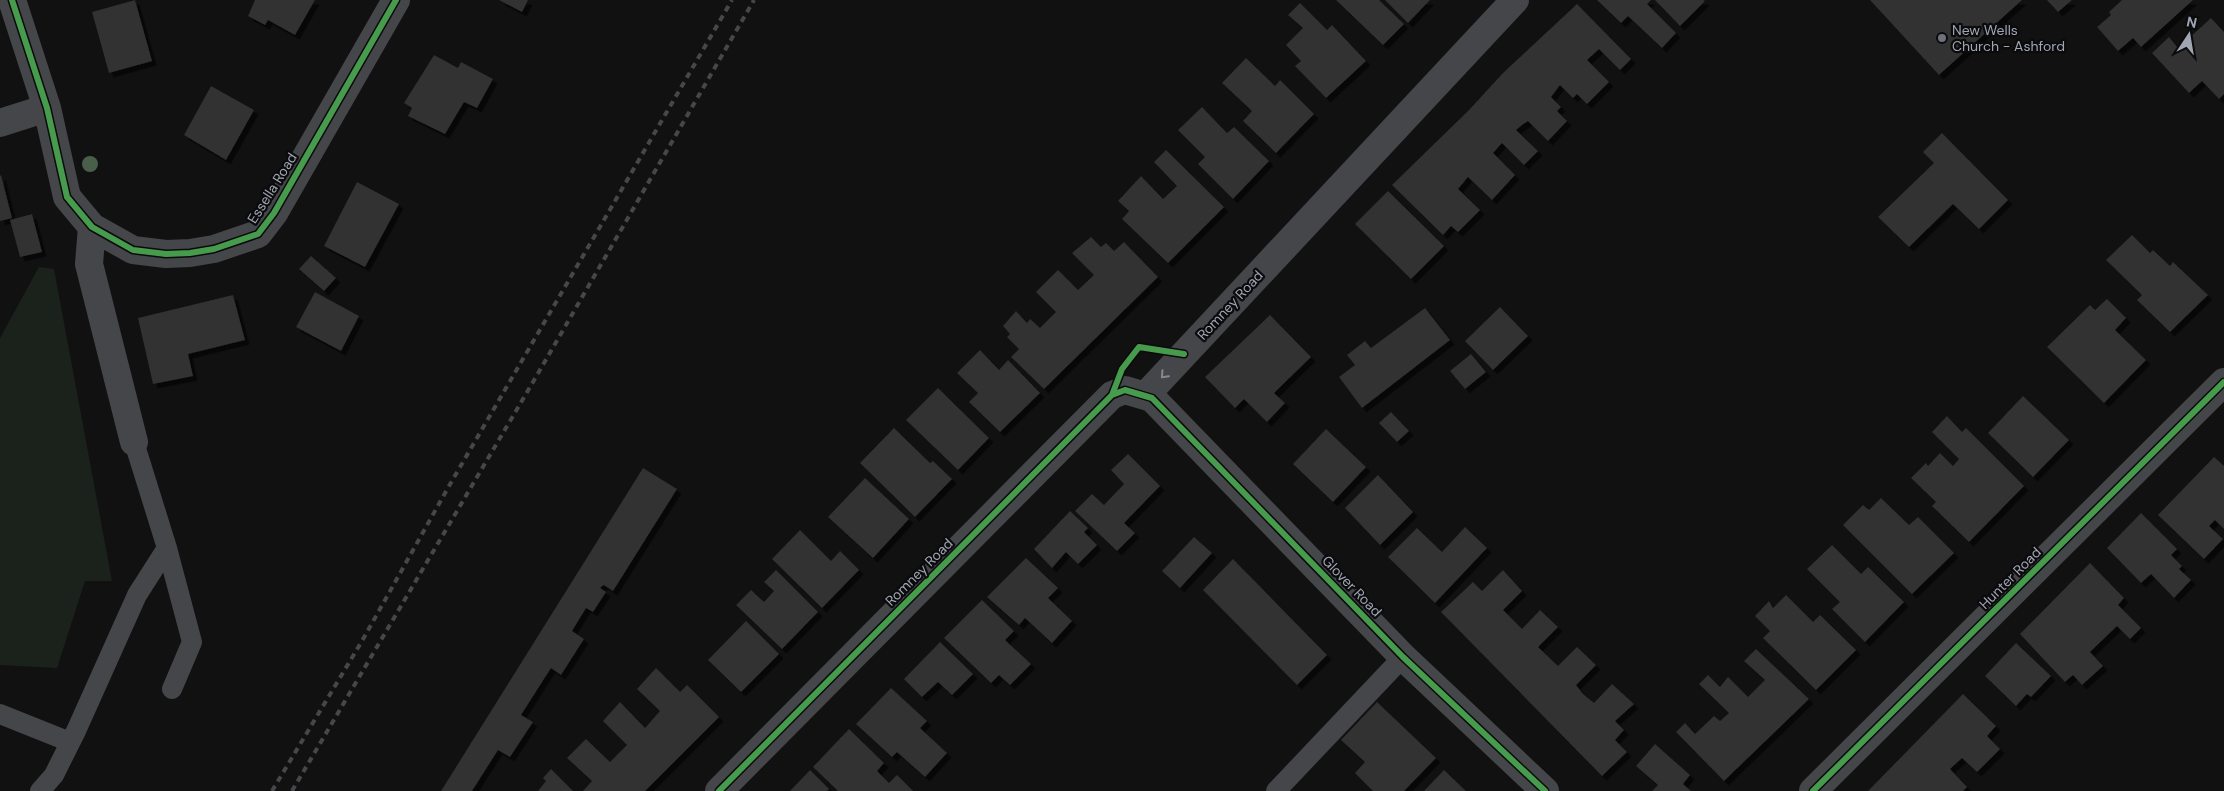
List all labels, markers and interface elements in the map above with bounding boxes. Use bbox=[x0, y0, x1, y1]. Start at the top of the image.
north arrow bbox=[2164, 10, 2214, 60]
text: N bbox=[2185, 12, 2199, 32]
place label: New Wells Church - Ashford bbox=[1952, 21, 2065, 55]
marker: New Wells Church - Ashford bbox=[1936, 32, 1948, 44]
street label: Essella Road bbox=[243, 149, 301, 227]
street label: Romney Road bbox=[1193, 267, 1267, 343]
one-way arrow bbox=[1161, 369, 1170, 378]
street label: Romney Road bbox=[881, 534, 957, 610]
street label: Hunter Road bbox=[1975, 543, 2045, 613]
street label: Glover Road bbox=[1318, 552, 1386, 620]

